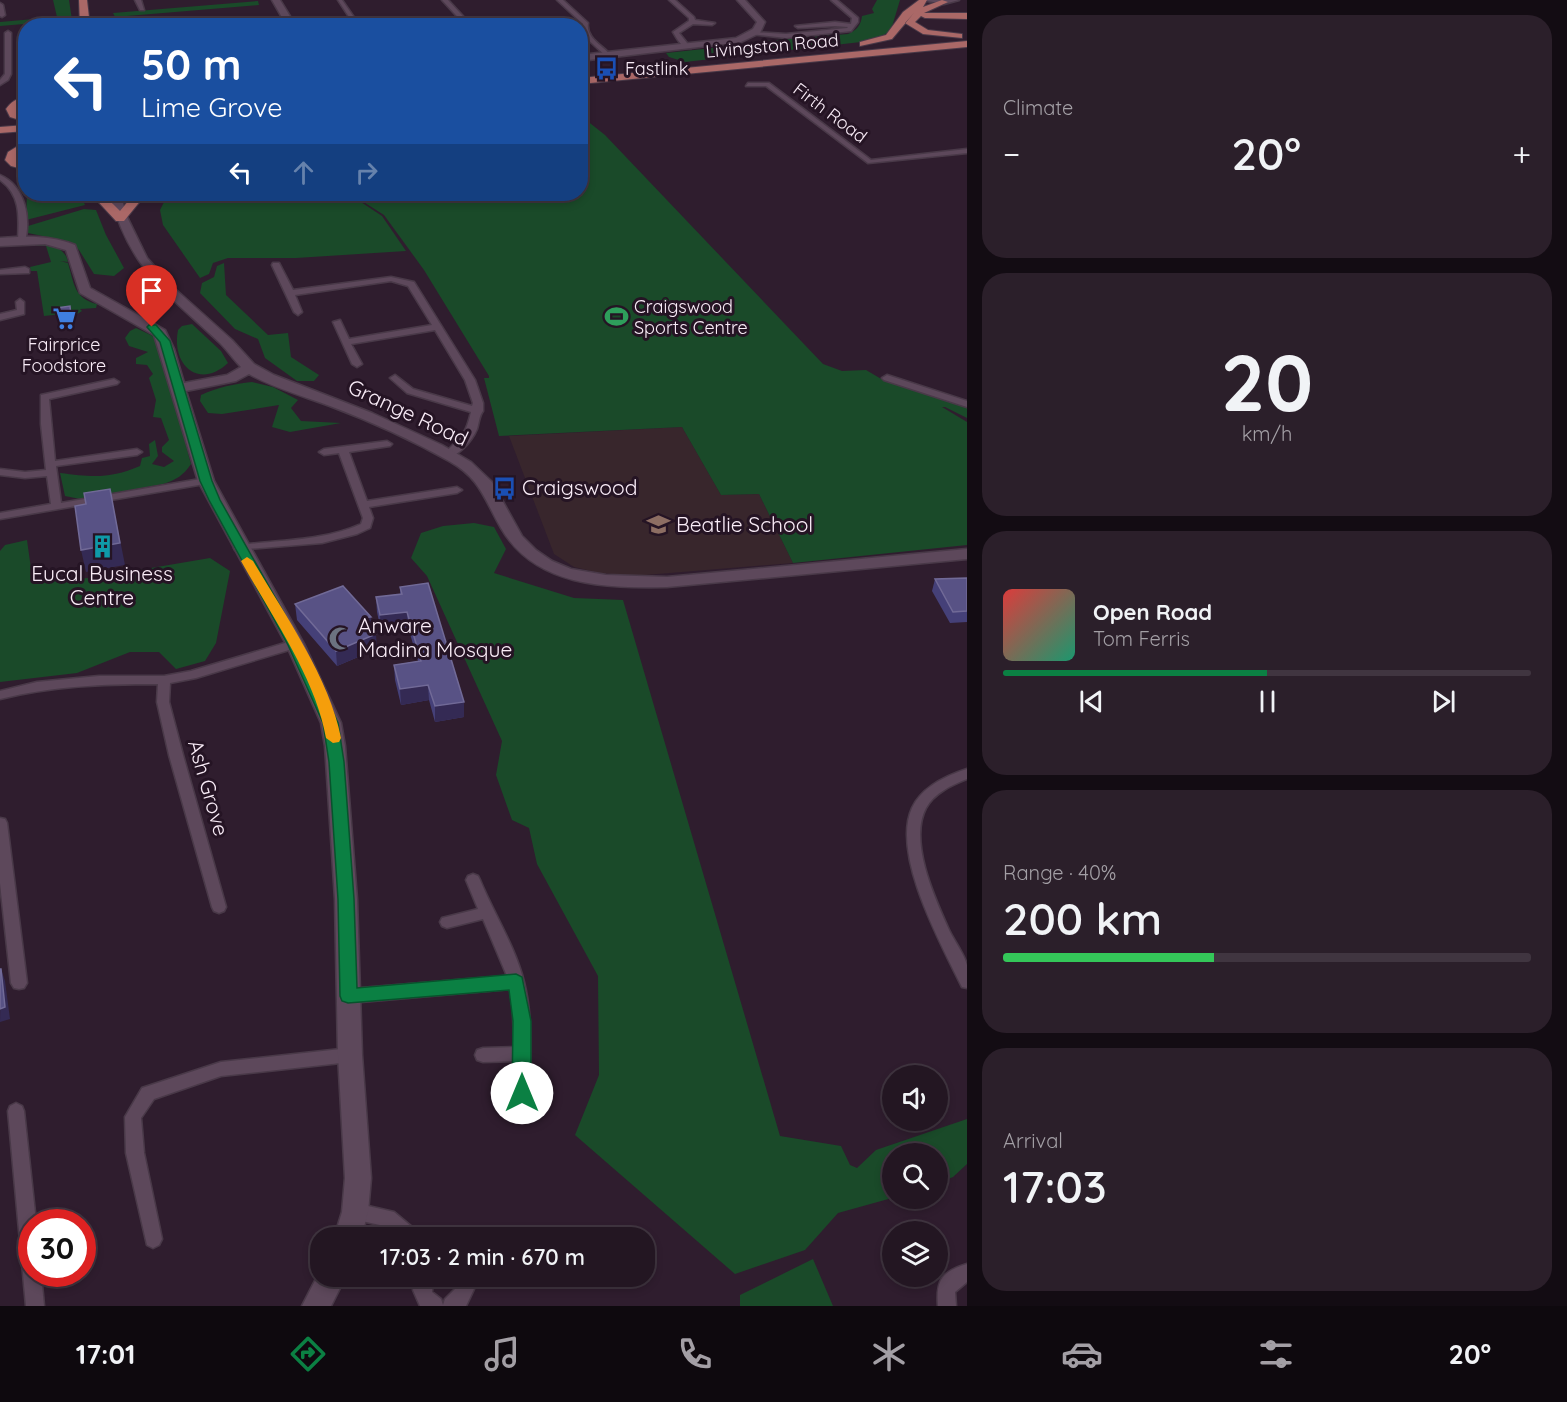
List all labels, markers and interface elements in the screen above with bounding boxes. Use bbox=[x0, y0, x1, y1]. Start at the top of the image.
street label: Livingston Road bbox=[704, 28, 839, 63]
text: 50 m bbox=[141, 38, 241, 91]
icon: left bbox=[42, 42, 120, 120]
bus stop icon: Fastlink bbox=[594, 56, 620, 82]
place label: Fastlink bbox=[625, 57, 688, 80]
street label: Firth Road bbox=[789, 77, 872, 148]
text: Lime Grove bbox=[141, 90, 283, 124]
text: Climate bbox=[1003, 95, 1073, 120]
text: 20° bbox=[1232, 125, 1301, 181]
text: − bbox=[1003, 133, 1020, 174]
text: + bbox=[1512, 133, 1531, 174]
icon: left bbox=[224, 156, 257, 189]
icon: ahead bbox=[287, 156, 320, 189]
icon: right bbox=[350, 156, 383, 189]
pin bbox=[126, 265, 177, 327]
icon: arrive bbox=[135, 274, 168, 307]
place label: Craigswood Sports Centre bbox=[634, 295, 748, 339]
sports icon: Craigswood Sports Centre bbox=[603, 304, 629, 330]
supermarket icon: Fairprice Foodstore bbox=[51, 306, 77, 332]
place label: Fairprice Foodstore bbox=[22, 333, 106, 377]
text: 20 bbox=[1221, 333, 1313, 431]
street label: Grange Road bbox=[344, 373, 473, 451]
text: km/h bbox=[1242, 421, 1292, 446]
place label: Craigswood bbox=[522, 474, 637, 500]
bus stop icon: Craigswood bbox=[491, 475, 517, 501]
place label: Beatlie School bbox=[676, 511, 813, 537]
school or university icon: Beatlie School bbox=[645, 512, 671, 538]
building icon: Eucal Business Centre bbox=[89, 533, 115, 559]
place label: Eucal Business Centre bbox=[31, 560, 173, 610]
text: Open Road bbox=[1093, 598, 1212, 626]
place label: Anware Madina Mosque bbox=[358, 612, 512, 662]
mosque icon: Anware Madina Mosque bbox=[327, 625, 353, 651]
text: Tom Ferris bbox=[1093, 626, 1190, 651]
icon: previous bbox=[1075, 685, 1108, 718]
icon: pause bbox=[1251, 685, 1284, 718]
icon: next bbox=[1427, 685, 1460, 718]
street label: Ash Grove bbox=[183, 737, 235, 839]
text: Range · 40% bbox=[1003, 860, 1116, 885]
text: 200 km bbox=[1003, 890, 1162, 946]
position arrow bbox=[490, 1061, 554, 1125]
map controls bbox=[882, 1065, 948, 1287]
button: sound bbox=[882, 1065, 948, 1131]
text: Arrival bbox=[1003, 1128, 1063, 1153]
button: search bbox=[882, 1143, 948, 1209]
text: 17:03 bbox=[1003, 1158, 1107, 1214]
speed limit sign: 30 bbox=[18, 1209, 96, 1287]
button: layers bbox=[882, 1221, 948, 1287]
text: 17:03 · 2 min · 670 m bbox=[380, 1243, 585, 1271]
icon: directions bbox=[287, 1333, 329, 1375]
icon: music bbox=[481, 1333, 523, 1375]
icon: phone bbox=[674, 1333, 716, 1375]
icon: climate bbox=[868, 1333, 910, 1375]
icon: car bbox=[1061, 1333, 1103, 1375]
icon: filters bbox=[1255, 1333, 1297, 1375]
text: 17:01 bbox=[76, 1337, 136, 1371]
text: 20° bbox=[1449, 1337, 1491, 1371]

